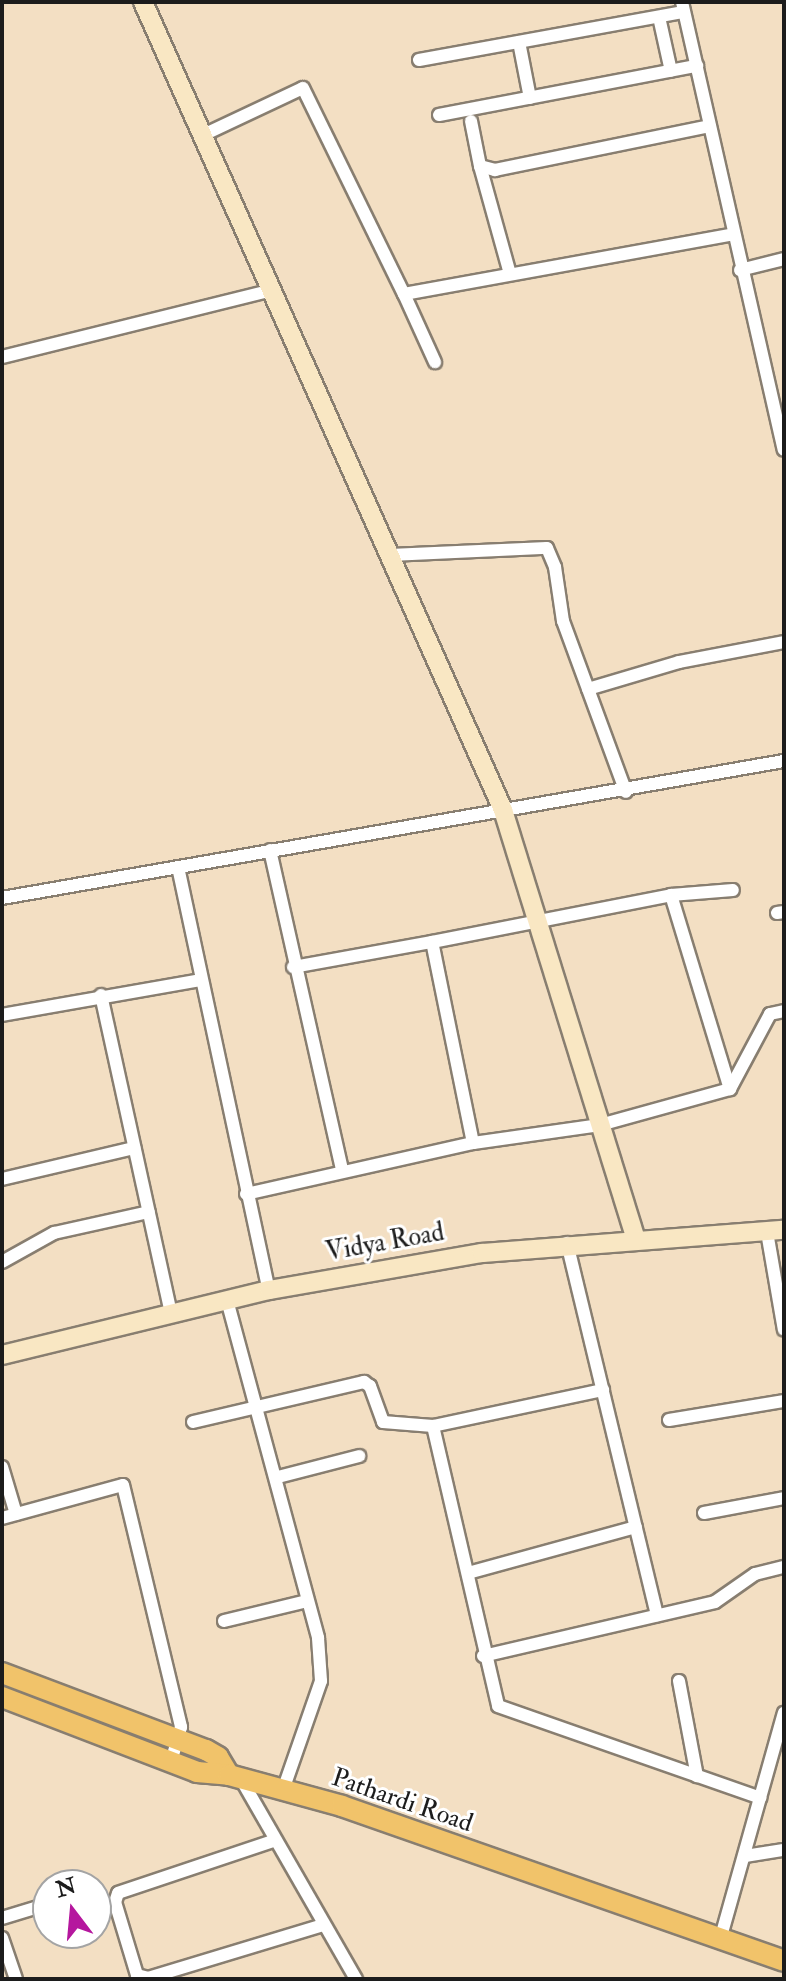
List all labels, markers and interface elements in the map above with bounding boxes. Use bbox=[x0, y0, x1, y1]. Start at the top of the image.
street label: Vidya Road bbox=[323, 1217, 447, 1269]
street label: Pathardi Road bbox=[327, 1762, 477, 1840]
north arrow bbox=[32, 1869, 112, 1949]
text: N bbox=[53, 1872, 79, 1904]

